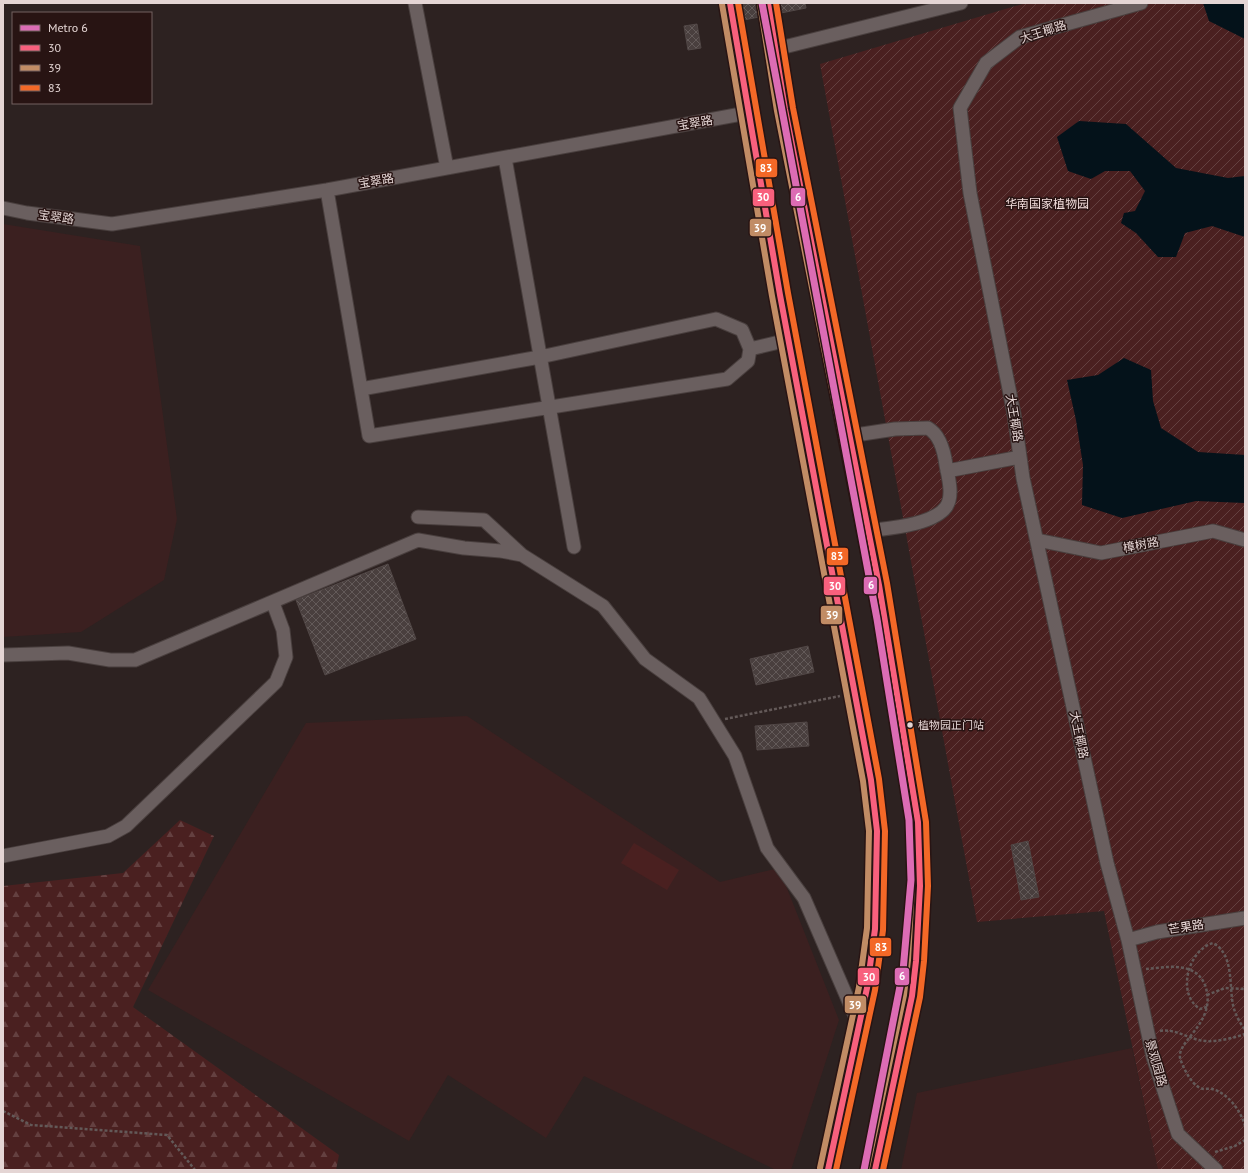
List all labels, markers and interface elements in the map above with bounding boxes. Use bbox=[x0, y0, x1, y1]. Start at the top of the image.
legend bbox=[12, 12, 152, 104]
street label: 大王椰路 bbox=[1018, 17, 1068, 46]
text: Metro 6 bbox=[48, 20, 88, 35]
text: 30 bbox=[48, 40, 62, 55]
text: 39 bbox=[48, 60, 61, 75]
text: 83 bbox=[48, 80, 61, 95]
street label: 宝翠路 bbox=[676, 112, 714, 133]
line badge: 83 bbox=[755, 158, 778, 178]
text: 83 bbox=[760, 161, 772, 175]
street label: 宝翠路 bbox=[357, 170, 395, 191]
line badge: 6 bbox=[790, 187, 806, 207]
line badge: 30 bbox=[752, 188, 775, 207]
text: 30 bbox=[757, 190, 769, 204]
text: 6 bbox=[795, 190, 801, 204]
park label: 华南国家植物园 bbox=[1005, 196, 1089, 211]
street label: 宝翠路 bbox=[37, 207, 75, 226]
line badge: 39 bbox=[749, 218, 772, 237]
text: 39 bbox=[754, 221, 766, 235]
street label: 大王椰路 bbox=[1003, 393, 1026, 443]
street label: 樟树路 bbox=[1122, 534, 1160, 555]
line badge: 83 bbox=[826, 547, 849, 566]
text: 83 bbox=[831, 549, 843, 563]
line badge: 30 bbox=[823, 576, 846, 596]
line badge: 6 bbox=[863, 576, 878, 595]
text: 6 bbox=[868, 578, 874, 592]
text: 30 bbox=[829, 579, 841, 593]
line badge: 39 bbox=[820, 605, 843, 625]
text: 39 bbox=[826, 608, 838, 622]
street label: 大王椰路 bbox=[1067, 710, 1092, 760]
place label: 植物园正门站 bbox=[918, 718, 984, 732]
marker: 植物园正门站 bbox=[905, 720, 915, 730]
street label: 芒果路 bbox=[1167, 916, 1205, 937]
line badge: 83 bbox=[869, 937, 892, 957]
text: 83 bbox=[875, 940, 887, 954]
line badge: 30 bbox=[857, 967, 880, 986]
line badge: 6 bbox=[894, 967, 910, 986]
text: 6 bbox=[899, 969, 905, 983]
text: 30 bbox=[863, 970, 875, 984]
line badge: 39 bbox=[844, 995, 867, 1014]
text: 39 bbox=[849, 998, 861, 1012]
street label: 景观园路 bbox=[1143, 1038, 1170, 1088]

